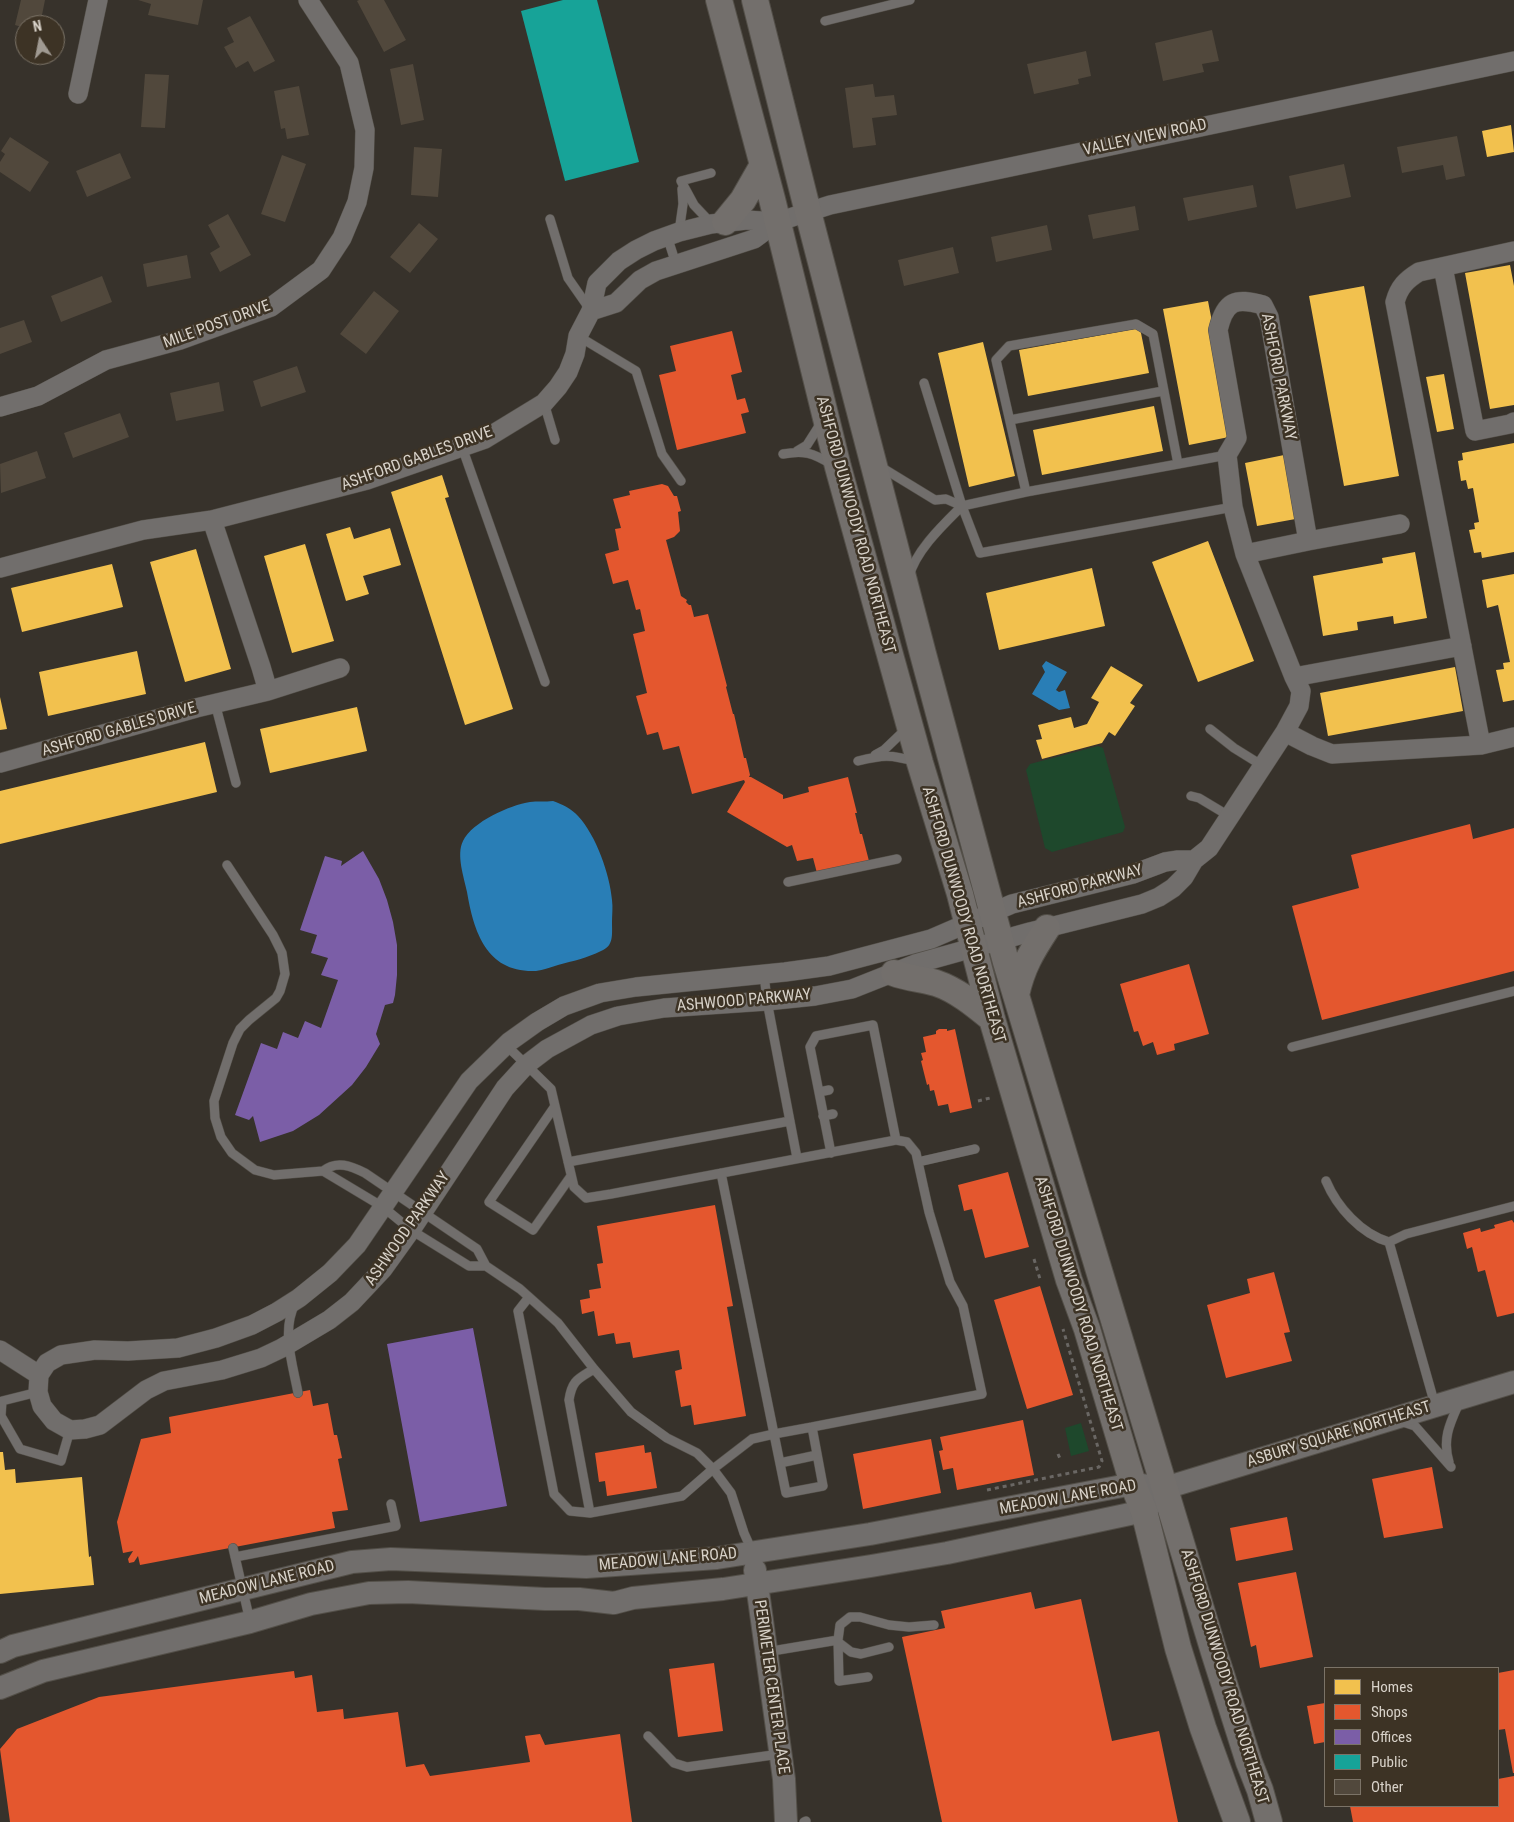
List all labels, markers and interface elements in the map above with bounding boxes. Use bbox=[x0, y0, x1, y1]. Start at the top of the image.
north arrow bbox=[15, 15, 65, 65]
text: N bbox=[32, 18, 43, 35]
street label: VALLEY VIEW ROAD bbox=[1081, 116, 1209, 160]
street label: MILE POST DRIVE bbox=[161, 297, 273, 353]
street label: ASHFORD PARKWAY bbox=[1256, 312, 1300, 442]
street label: ASHFORD DUNWOODY ROAD NORTHEAST bbox=[811, 394, 899, 656]
street label: ASHFORD GABLES DRIVE bbox=[339, 423, 495, 495]
street label: ASHFORD GABLES DRIVE bbox=[40, 699, 198, 761]
street label: ASHFORD DUNWOODY ROAD NORTHEAST bbox=[917, 785, 1009, 1045]
street label: ASHFORD PARKWAY bbox=[1015, 861, 1145, 913]
street label: ASHWOOD PARKWAY bbox=[676, 986, 812, 1016]
street label: ASHWOOD PARKWAY bbox=[362, 1168, 454, 1290]
street label: ASHFORD DUNWOODY ROAD NORTHEAST bbox=[1030, 1174, 1126, 1434]
street label: ASBURY SQUARE NORTHEAST bbox=[1245, 1398, 1433, 1472]
street label: MEADOW LANE ROAD bbox=[998, 1477, 1138, 1519]
street label: MEADOW LANE ROAD bbox=[598, 1544, 738, 1576]
street label: ASHFORD DUNWOODY ROAD NORTHEAST bbox=[1176, 1547, 1272, 1807]
street label: MEADOW LANE ROAD bbox=[197, 1557, 337, 1609]
street label: PERIMETER CENTER PLACE bbox=[749, 1599, 793, 1775]
legend bbox=[1324, 1667, 1499, 1807]
text: Homes bbox=[1371, 1678, 1413, 1696]
text: Shops bbox=[1371, 1703, 1408, 1721]
text: Offices bbox=[1371, 1728, 1412, 1746]
text: Public bbox=[1371, 1753, 1408, 1771]
text: Other bbox=[1371, 1778, 1403, 1796]

